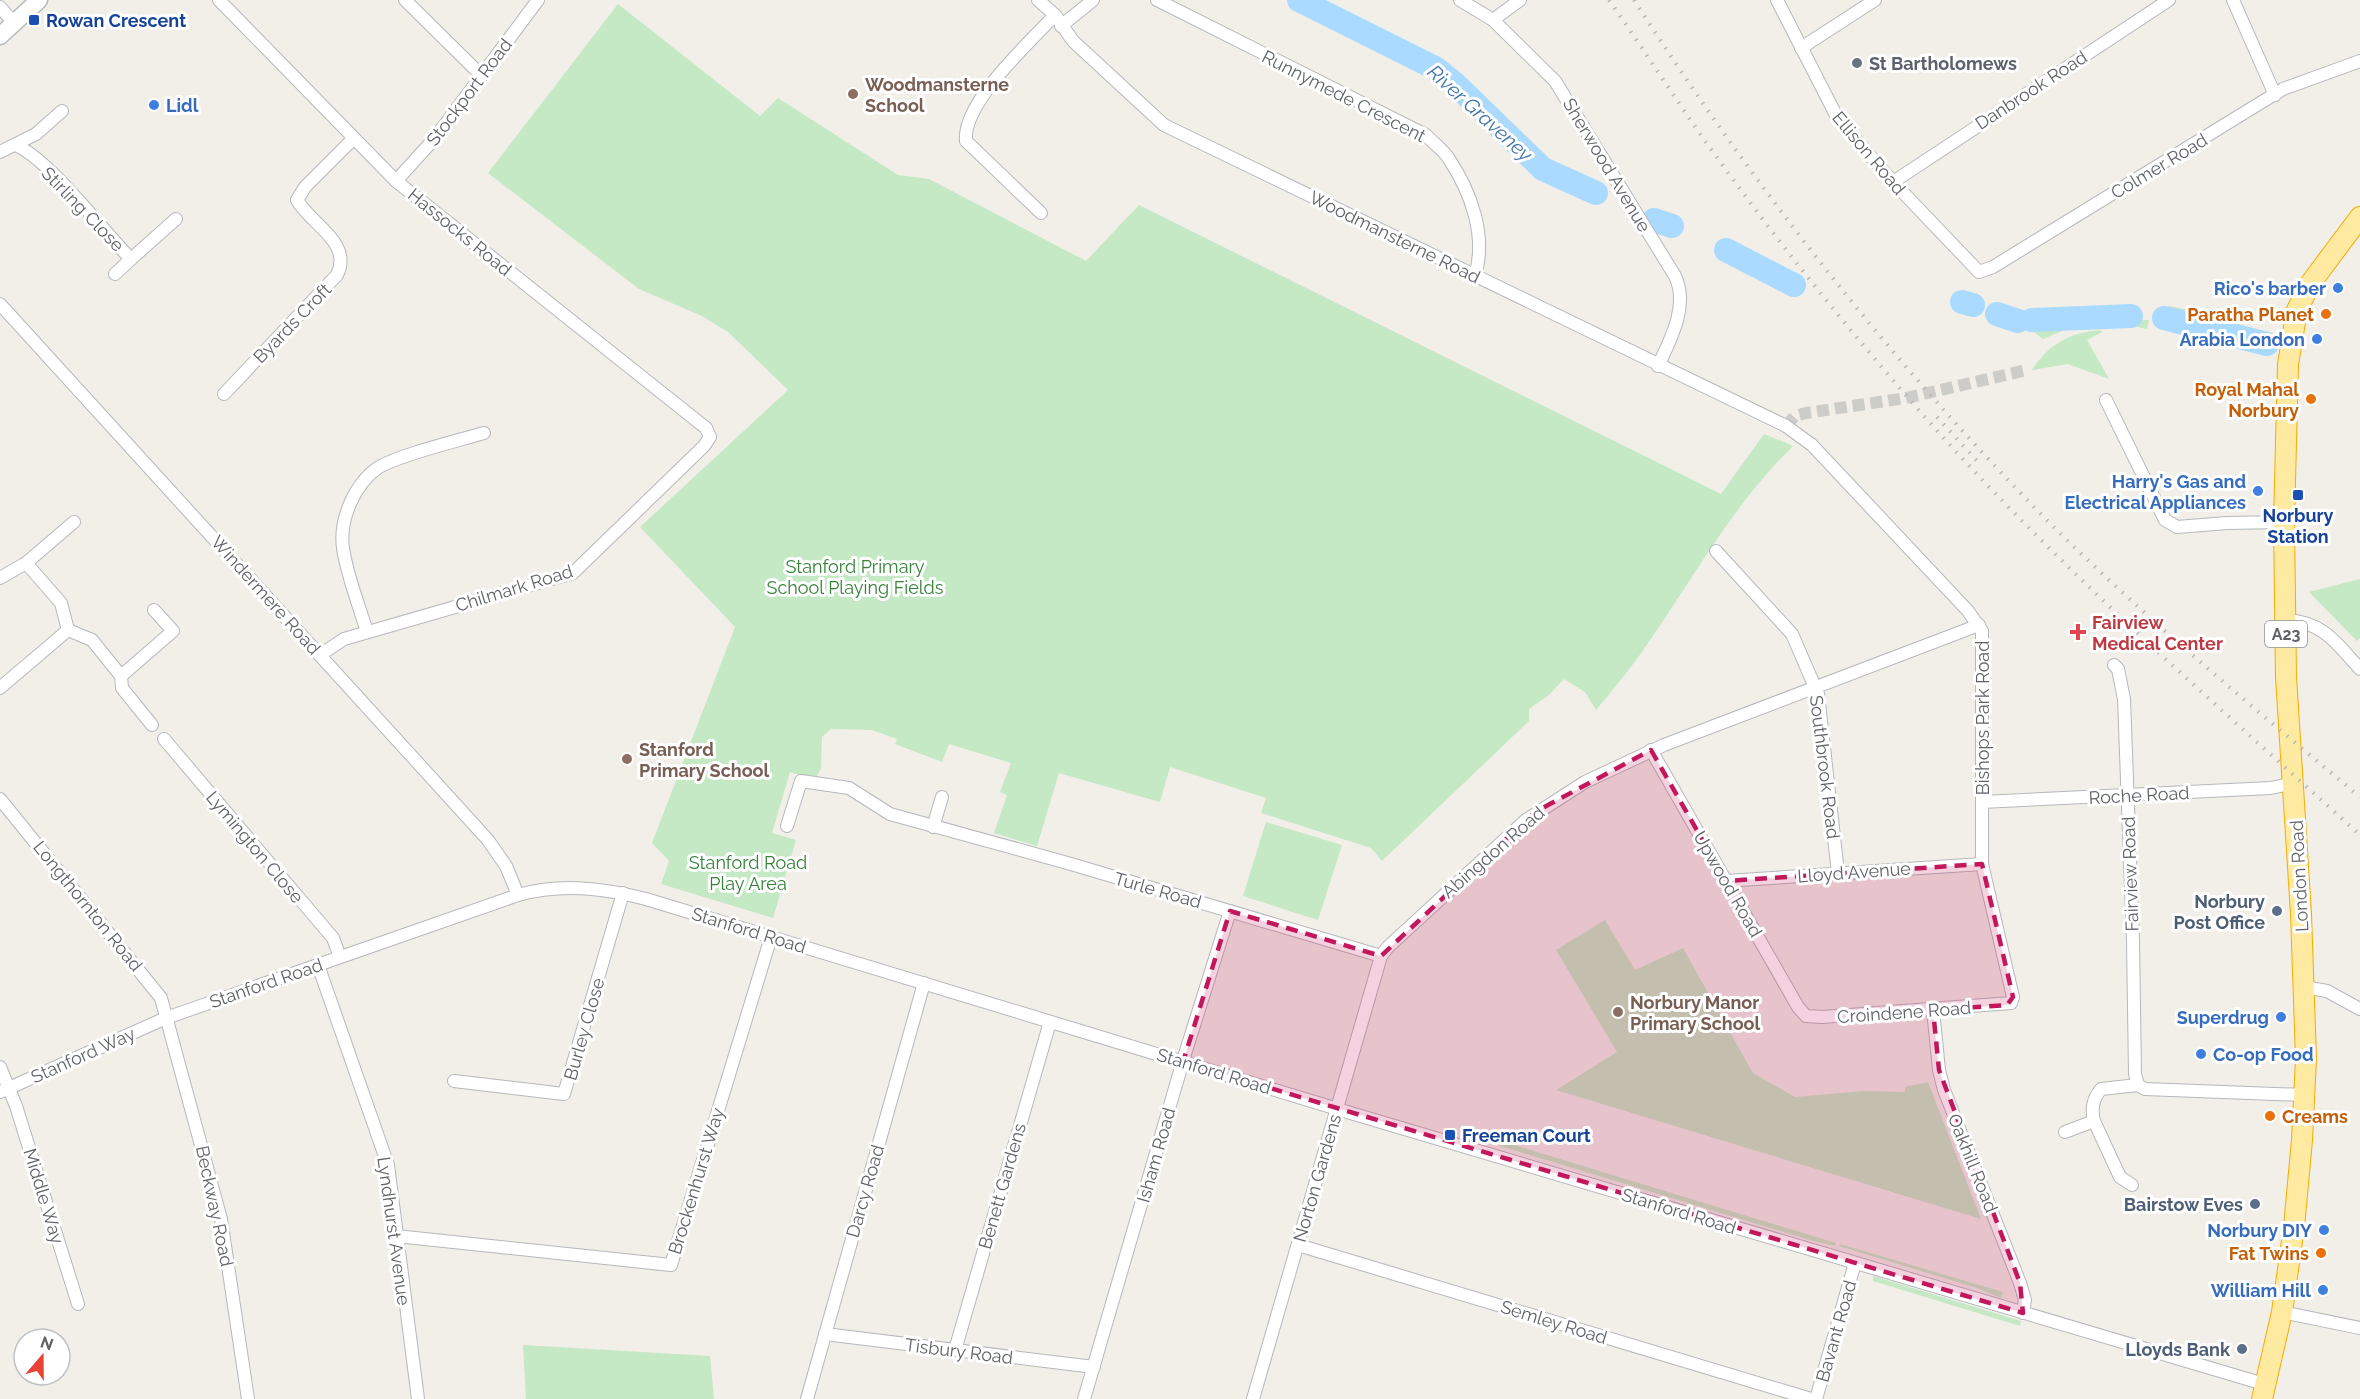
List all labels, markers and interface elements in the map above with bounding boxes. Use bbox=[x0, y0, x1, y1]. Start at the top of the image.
place label: Rowan Crescent bbox=[46, 10, 186, 31]
marker: Rowan Crescent bbox=[27, 13, 41, 27]
street label: Stockport Road bbox=[422, 34, 516, 150]
street label: Runnymede Crescent bbox=[1259, 46, 1429, 146]
street label: Danbrook Road bbox=[1971, 46, 2091, 134]
place label: St Bartholomews bbox=[1869, 53, 2017, 74]
marker: St Bartholomews bbox=[1850, 56, 1864, 70]
water label: River Graveney bbox=[1423, 60, 1538, 167]
place label: Woodmansterne School bbox=[865, 74, 1009, 116]
marker: Woodmansterne School bbox=[846, 87, 860, 101]
street label: Sherwood Avenue bbox=[1559, 94, 1655, 236]
place label: Lidl bbox=[166, 95, 199, 116]
marker: Lidl bbox=[147, 98, 161, 112]
street label: Ellison Road bbox=[1828, 107, 1910, 199]
street label: Colmer Road bbox=[2107, 129, 2211, 203]
street label: Stirling Close bbox=[37, 162, 129, 256]
street label: Hassocks Road bbox=[404, 184, 516, 280]
street label: Woodmansterne Road bbox=[1306, 186, 1484, 288]
place label: Rico's barber bbox=[2214, 278, 2326, 299]
street label: Byards Croft bbox=[249, 279, 335, 367]
marker: Rico's barber bbox=[2331, 281, 2345, 295]
place label: Paratha Planet bbox=[2187, 304, 2314, 325]
marker: Paratha Planet bbox=[2319, 307, 2333, 321]
place label: Arabia London bbox=[2179, 329, 2305, 350]
marker: Arabia London bbox=[2310, 332, 2324, 346]
place label: Royal Mahal Norbury bbox=[2195, 379, 2299, 421]
marker: Royal Mahal Norbury bbox=[2304, 392, 2318, 406]
place label: Harry's Gas and Electrical Appliances bbox=[2064, 471, 2246, 513]
marker: Harry's Gas and Electrical Appliances bbox=[2251, 484, 2265, 498]
marker: Norbury Station bbox=[2291, 488, 2305, 502]
place label: Norbury Station bbox=[2263, 505, 2334, 547]
street label: Windermere Road bbox=[207, 531, 325, 659]
park label: Stanford Primary School Playing Fields bbox=[766, 556, 944, 598]
street label: Chilmark Road bbox=[453, 560, 575, 616]
place label: Fairview Medical Center bbox=[2092, 612, 2223, 654]
road number: A23 bbox=[2265, 621, 2307, 647]
marker: Fairview Medical Center bbox=[2069, 623, 2087, 641]
street label: Bishops Park Road bbox=[1972, 641, 1993, 795]
street label: Southbrook Road bbox=[1806, 694, 1844, 840]
place label: Stanford Primary School bbox=[639, 739, 769, 781]
marker: Stanford Primary School bbox=[620, 752, 634, 766]
street label: Roche Road bbox=[2088, 782, 2190, 808]
street label: Lymington Close bbox=[202, 787, 308, 908]
street label: Abingdon Road bbox=[1437, 802, 1549, 902]
street label: Fairview Road bbox=[2117, 816, 2143, 932]
street label: London Road bbox=[2286, 820, 2312, 932]
street label: Upwood Road bbox=[1689, 827, 1767, 941]
street label: Longthornton Road bbox=[29, 837, 147, 975]
park label: Stanford Road Play Area bbox=[689, 852, 807, 894]
street label: Lloyd Avenue bbox=[1797, 858, 1912, 886]
street label: Turle Road bbox=[1112, 868, 1204, 912]
place label: Norbury Post Office bbox=[2174, 891, 2265, 933]
street label: Stanford Road bbox=[689, 903, 809, 957]
marker: Norbury Post Office bbox=[2270, 904, 2284, 918]
street label: Stanford Road bbox=[207, 954, 325, 1012]
street label: Burley Close bbox=[559, 975, 609, 1082]
place label: Norbury Manor Primary School bbox=[1630, 992, 1760, 1034]
street label: Croindene Road bbox=[1836, 997, 1972, 1027]
marker: Norbury Manor Primary School bbox=[1611, 1005, 1625, 1019]
place label: Superdrug bbox=[2177, 1007, 2269, 1028]
marker: Superdrug bbox=[2274, 1010, 2288, 1024]
street label: Stanford Way bbox=[28, 1023, 139, 1087]
street label: Stanford Road bbox=[1154, 1044, 1274, 1098]
place label: Co-op Food bbox=[2213, 1044, 2314, 1065]
marker: Co-op Food bbox=[2194, 1047, 2208, 1061]
street label: Brockenhurst Way bbox=[664, 1105, 728, 1257]
street label: Isham Road bbox=[1132, 1105, 1180, 1205]
place label: Creams bbox=[2282, 1106, 2348, 1127]
marker: Creams bbox=[2263, 1109, 2277, 1123]
street label: Norton Gardens bbox=[1289, 1111, 1345, 1244]
street label: Oakhill Road bbox=[1944, 1111, 2002, 1215]
street label: Benett Gardens bbox=[974, 1120, 1030, 1251]
place label: Freeman Court bbox=[1462, 1125, 1591, 1146]
marker: Freeman Court bbox=[1443, 1128, 1457, 1142]
street label: Darcy Road bbox=[842, 1142, 888, 1240]
street label: Beckway Road bbox=[192, 1144, 238, 1268]
street label: Middle Way bbox=[20, 1146, 69, 1246]
street label: Lyndhurst Avenue bbox=[373, 1155, 415, 1307]
street label: Stanford Road bbox=[1619, 1184, 1739, 1238]
place label: Bairstow Eves bbox=[2124, 1194, 2243, 1215]
marker: Bairstow Eves bbox=[2248, 1197, 2262, 1211]
place label: Norbury DIY bbox=[2207, 1220, 2312, 1241]
marker: Norbury DIY bbox=[2317, 1223, 2331, 1237]
place label: Fat Twins bbox=[2229, 1243, 2309, 1264]
marker: Fat Twins bbox=[2314, 1246, 2328, 1260]
street label: Bavant Road bbox=[1811, 1278, 1861, 1384]
place label: William Hill bbox=[2211, 1280, 2311, 1301]
marker: William Hill bbox=[2316, 1283, 2330, 1297]
street label: Semley Road bbox=[1498, 1296, 1610, 1348]
north arrow bbox=[12, 1327, 72, 1387]
text: N bbox=[38, 1332, 56, 1354]
street label: Tisbury Road bbox=[904, 1334, 1014, 1368]
place label: Lloyds Bank bbox=[2125, 1339, 2231, 1360]
marker: Lloyds Bank bbox=[2235, 1342, 2249, 1356]

